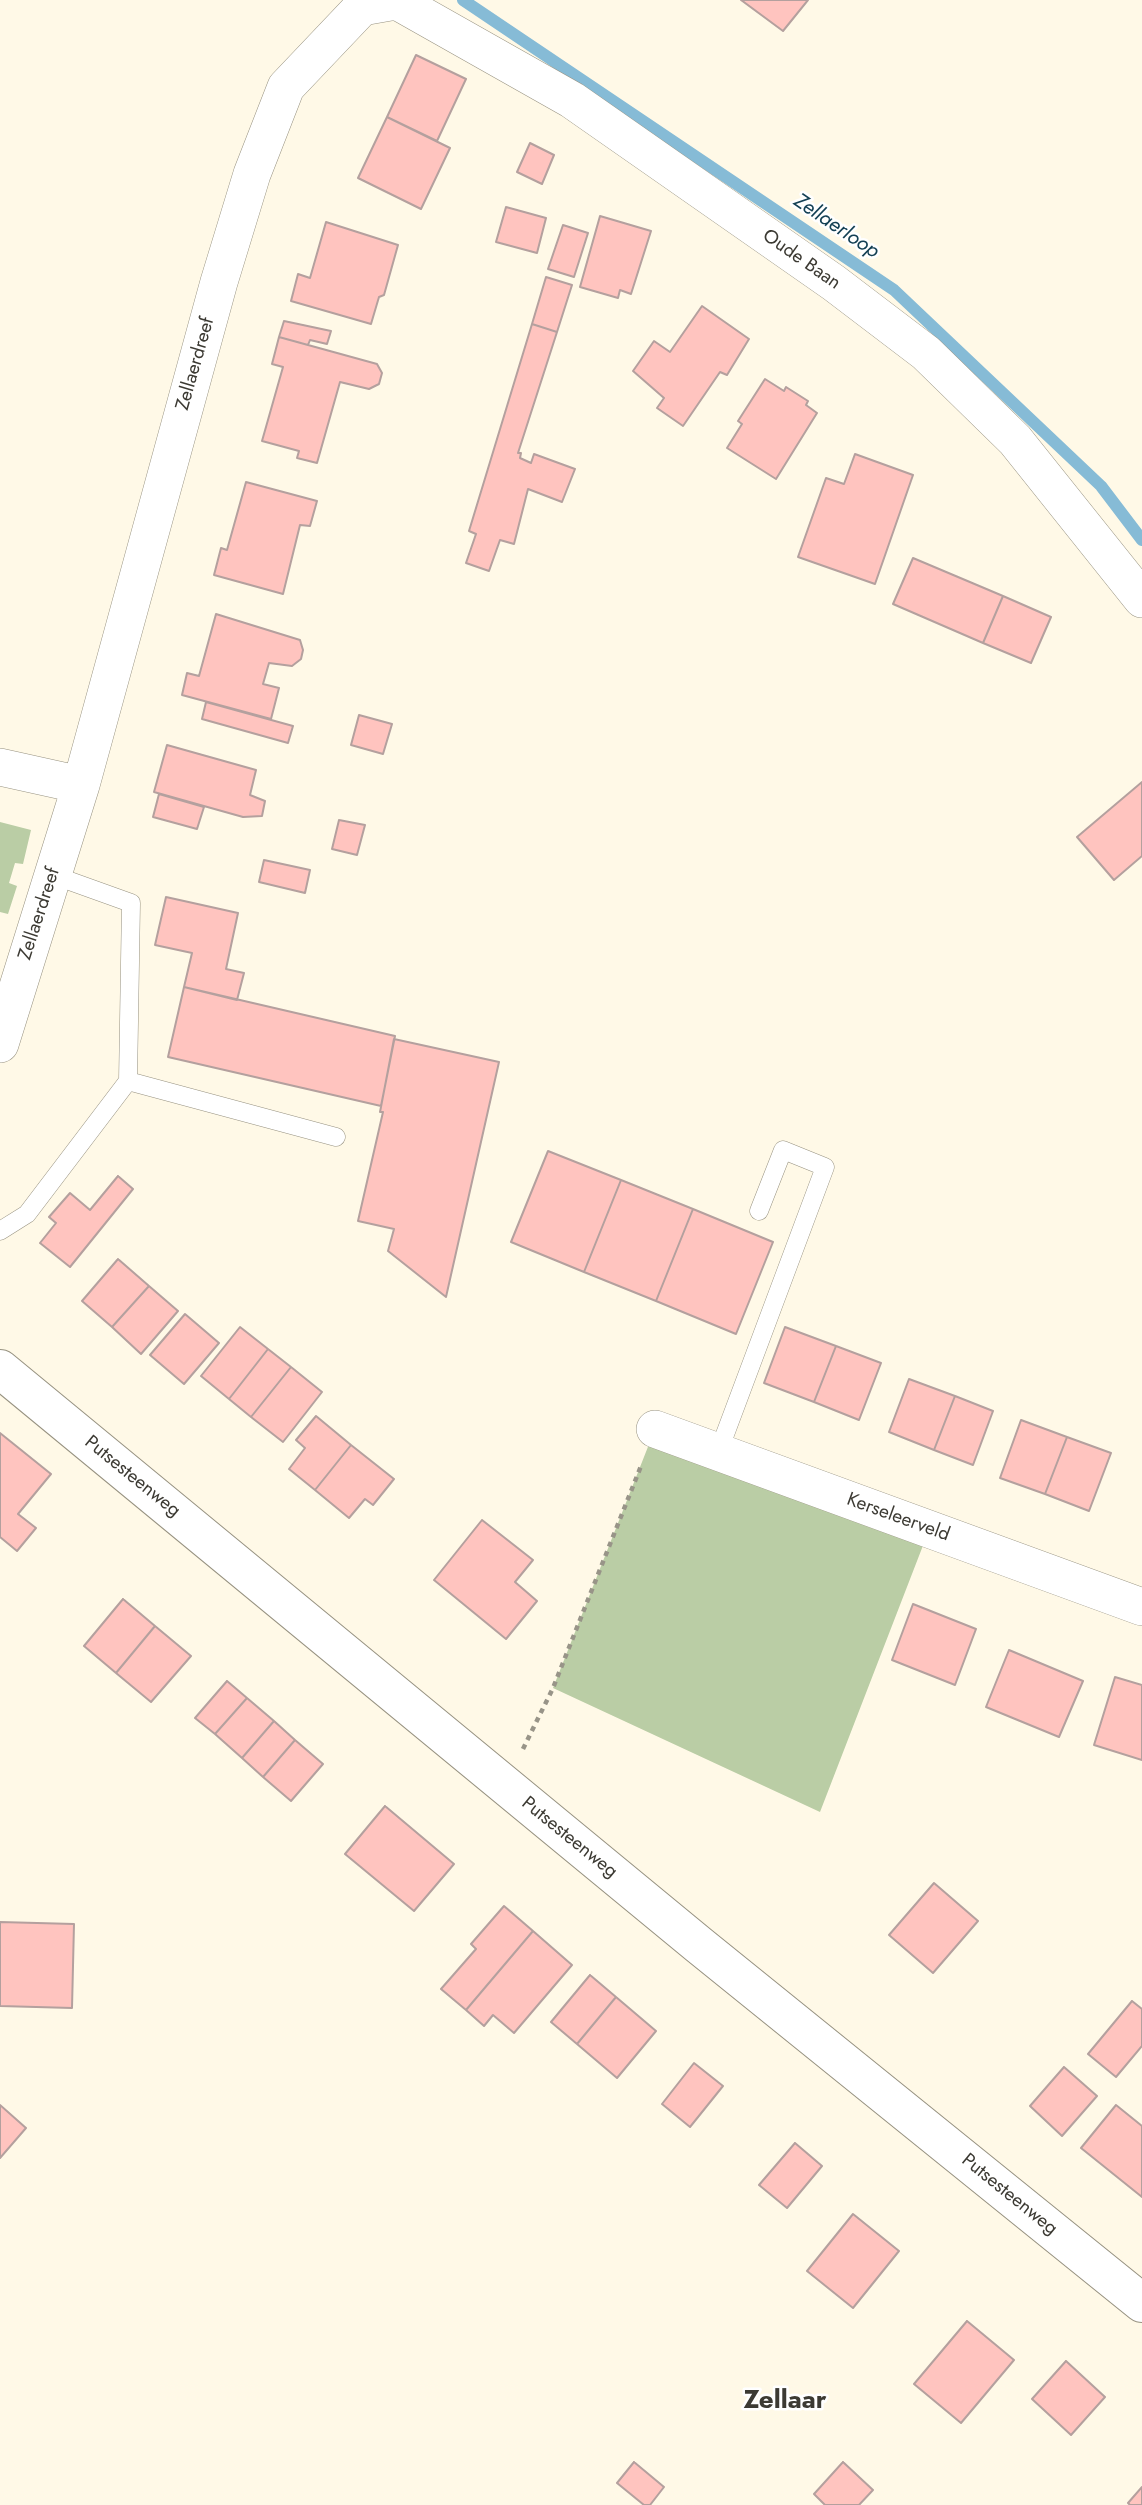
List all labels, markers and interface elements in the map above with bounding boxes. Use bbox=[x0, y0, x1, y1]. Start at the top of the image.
water label: Zellaerloop bbox=[788, 189, 884, 265]
street label: Oude Baan bbox=[758, 225, 844, 295]
street label: Zellaerdreef bbox=[172, 315, 220, 413]
street label: Zellaerdreef bbox=[14, 865, 66, 963]
street label: Putsesteenweg bbox=[79, 1431, 185, 1523]
street label: Kerseleerveld bbox=[843, 1489, 953, 1547]
street label: Putsesteenweg bbox=[516, 1792, 622, 1884]
street label: Putsesteenweg bbox=[956, 2149, 1062, 2241]
district label: Zellaar bbox=[744, 2386, 826, 2418]

